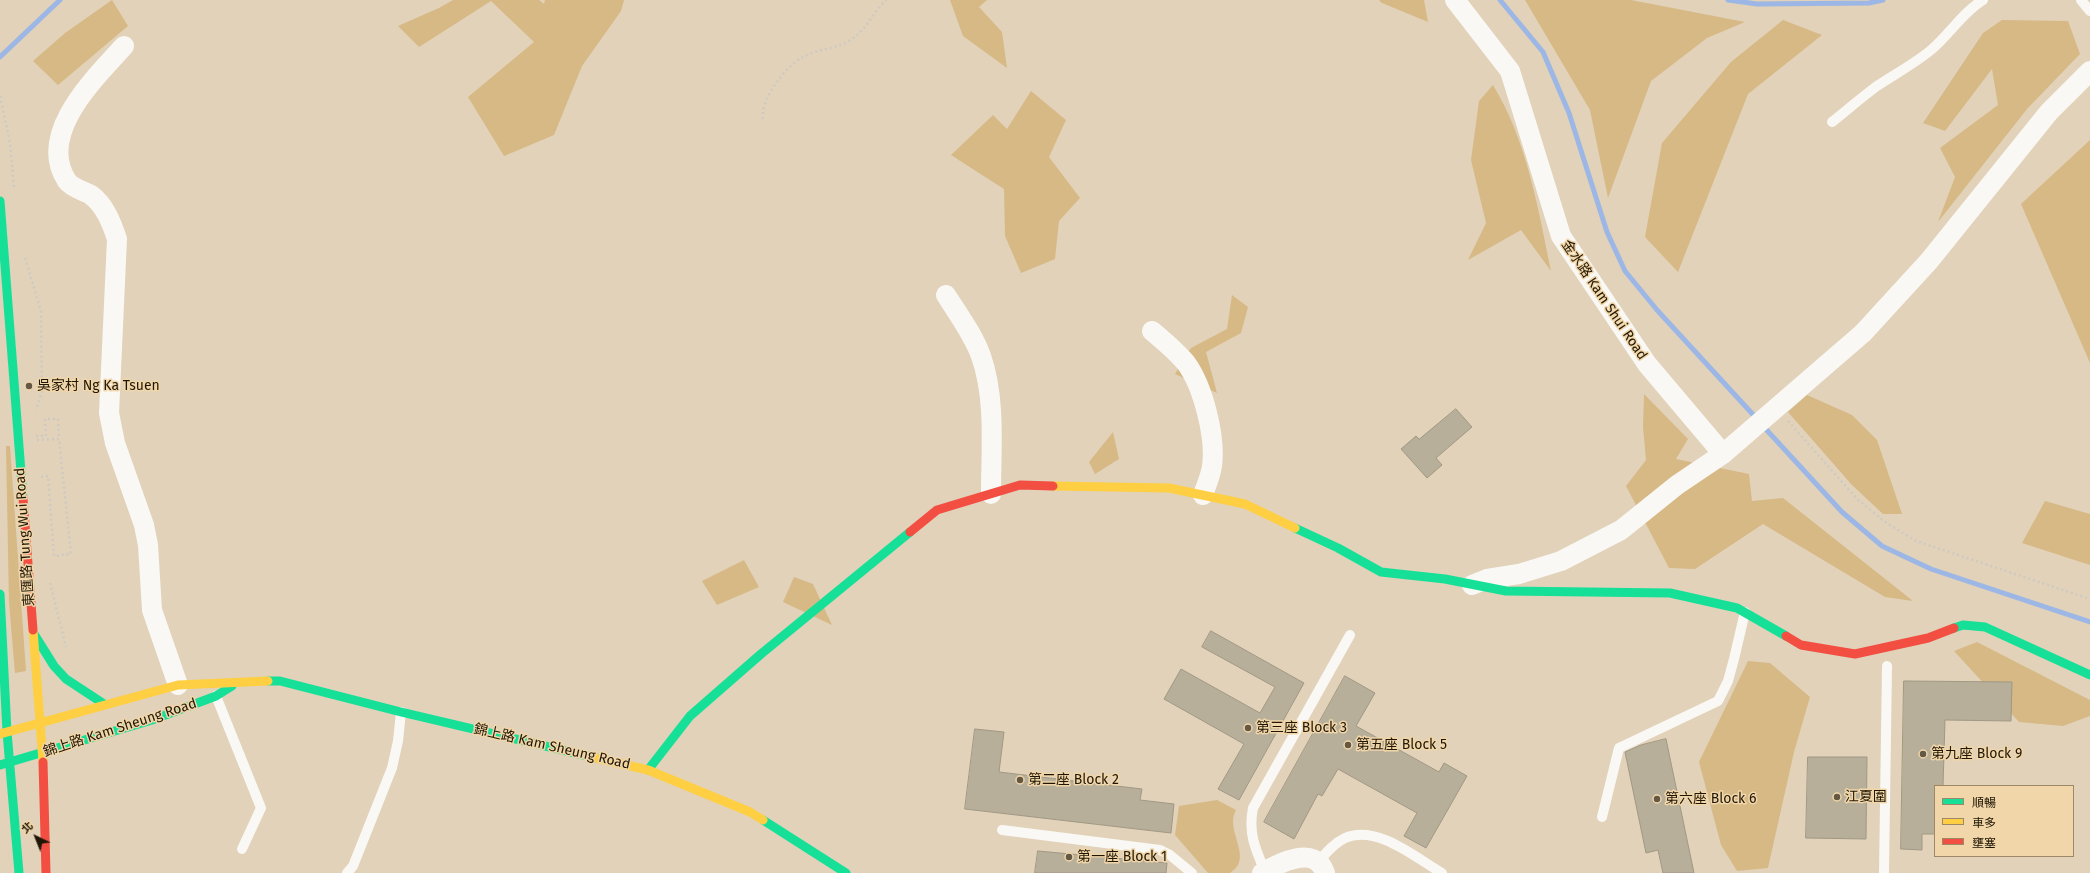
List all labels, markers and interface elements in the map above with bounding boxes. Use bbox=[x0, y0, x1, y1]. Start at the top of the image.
street label: 金水路 Kam Shui Road bbox=[1558, 237, 1650, 363]
place label: 吳家村 Ng Ka Tsuen bbox=[37, 378, 160, 394]
marker: 吳家村 Ng Ka Tsuen bbox=[24, 381, 34, 391]
street label: 東匯路 Tung Wui Road bbox=[12, 467, 38, 607]
street label: 錦上路 Kam Sheung Road bbox=[41, 695, 199, 761]
place label: 第三座 Block 3 bbox=[1256, 720, 1347, 736]
street label: 錦上路 Kam Sheung Road bbox=[472, 721, 632, 773]
marker: 第三座 Block 3 bbox=[1243, 723, 1253, 733]
place label: 第五座 Block 5 bbox=[1356, 737, 1447, 753]
marker: 第五座 Block 5 bbox=[1343, 740, 1353, 750]
place label: 第九座 Block 9 bbox=[1931, 746, 2022, 762]
marker: 第九座 Block 9 bbox=[1918, 749, 1928, 759]
place label: 第二座 Block 2 bbox=[1028, 772, 1119, 788]
marker: 第二座 Block 2 bbox=[1015, 775, 1025, 785]
legend bbox=[1934, 785, 2074, 857]
place label: 江夏圍 bbox=[1845, 789, 1887, 805]
place label: 第六座 Block 6 bbox=[1665, 791, 1756, 807]
marker: 江夏圍 bbox=[1832, 792, 1842, 802]
marker: 第六座 Block 6 bbox=[1652, 794, 1662, 804]
text: 順暢 bbox=[1972, 796, 1996, 810]
text: 車多 bbox=[1972, 816, 1996, 830]
north arrow bbox=[16, 817, 56, 857]
text: 北 bbox=[19, 819, 36, 836]
text: 壅塞 bbox=[1972, 836, 1996, 850]
place label: 第一座 Block 1 bbox=[1077, 849, 1167, 865]
marker: 第一座 Block 1 bbox=[1064, 852, 1074, 862]

